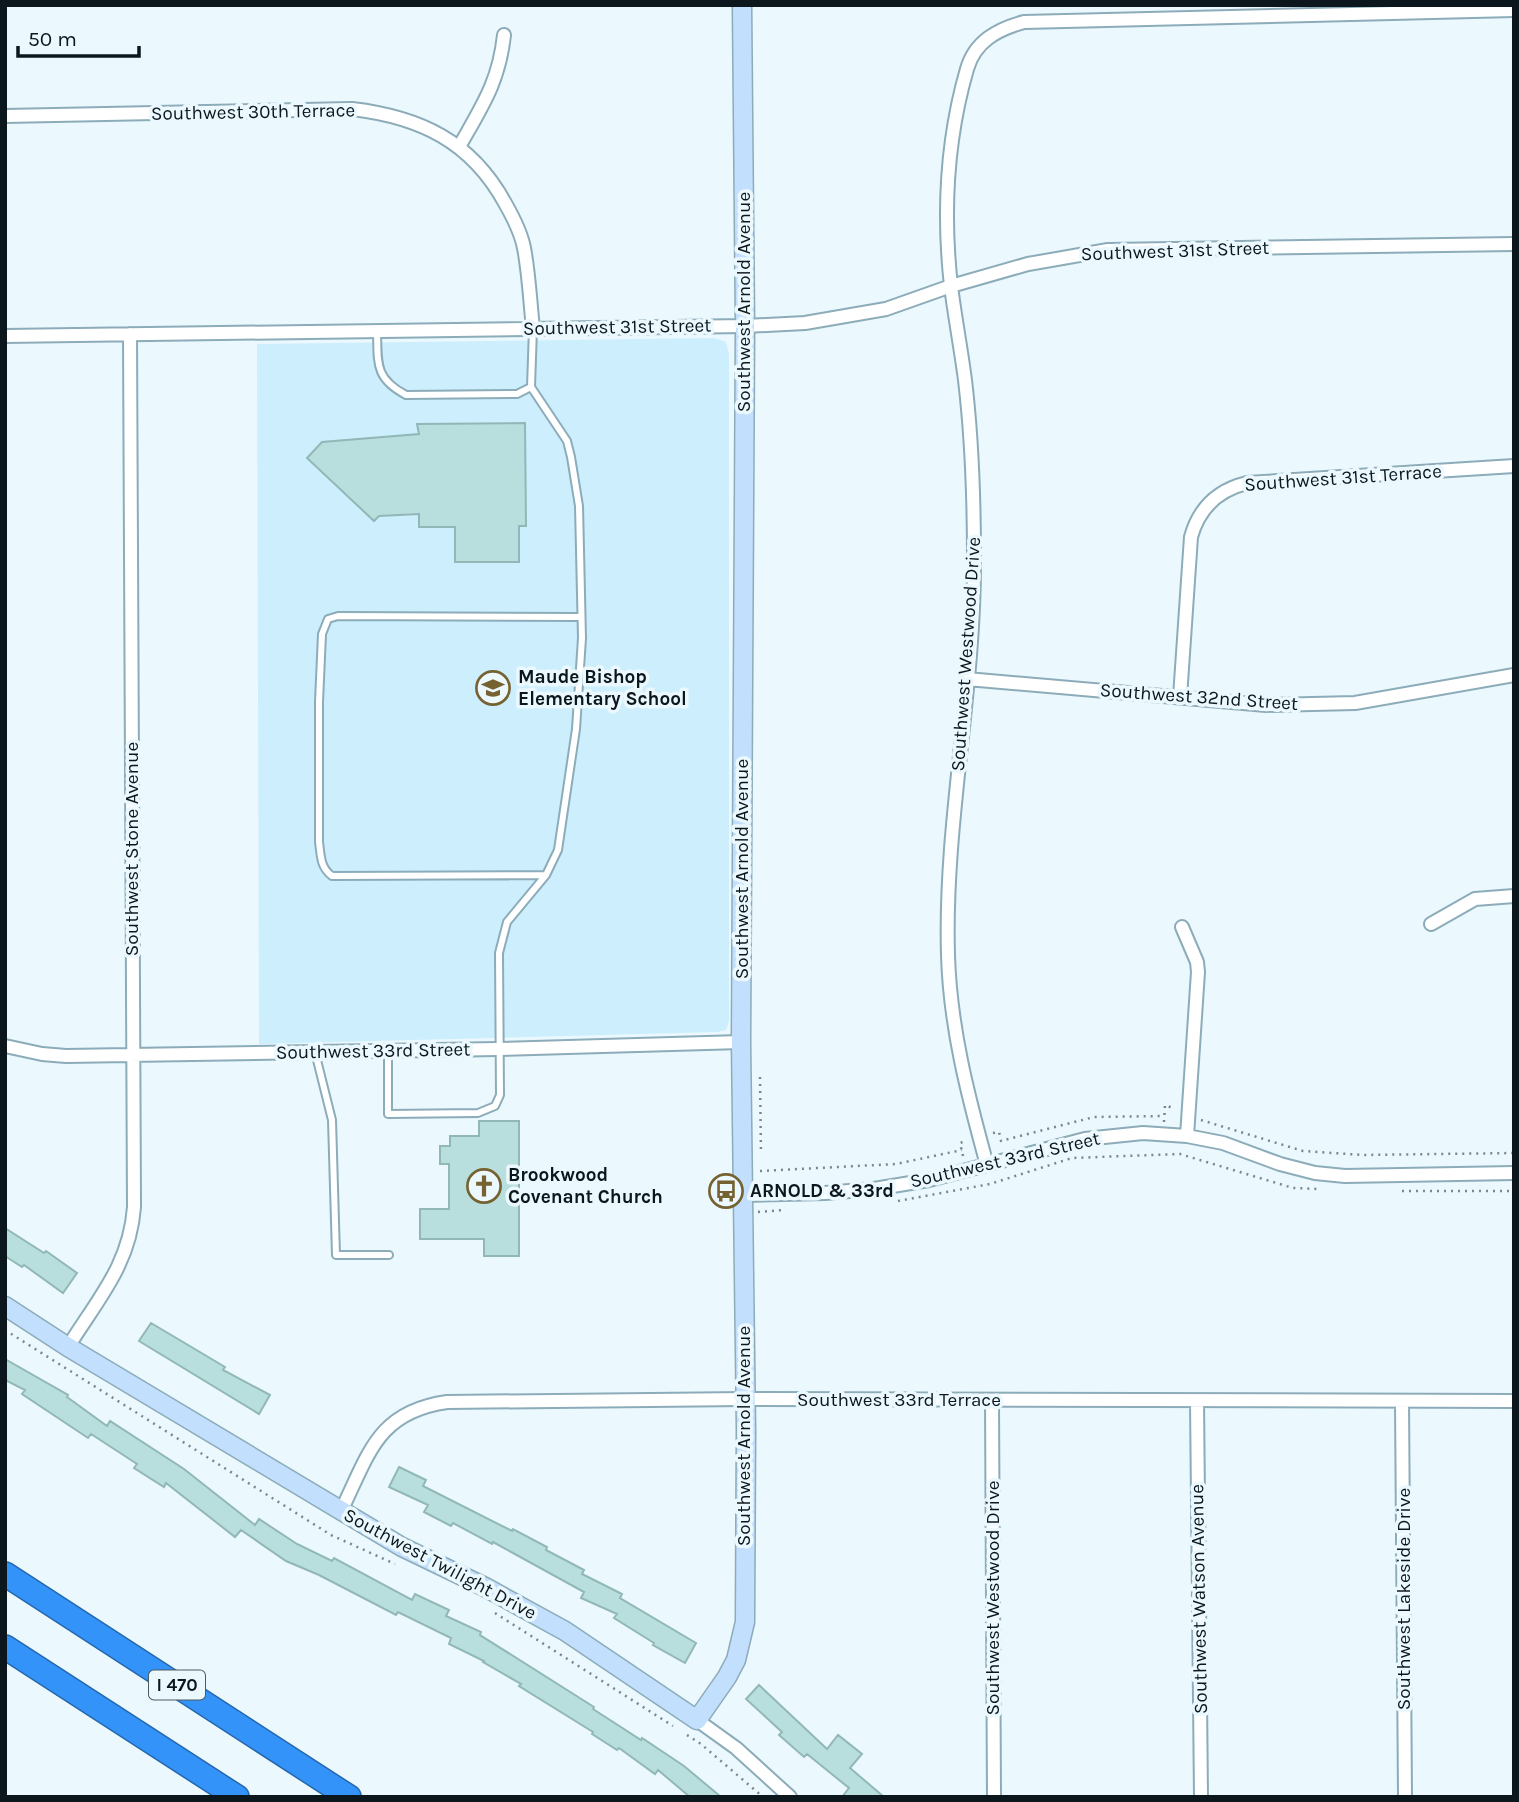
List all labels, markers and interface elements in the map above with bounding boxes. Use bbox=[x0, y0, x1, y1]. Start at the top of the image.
scale bar bbox=[18, 14, 138, 58]
text: 50 m bbox=[28, 27, 77, 51]
street label: Southwest 30th Terrace bbox=[151, 99, 355, 125]
street label: Southwest Arnold Avenue bbox=[733, 192, 755, 412]
street label: Southwest 31st Street bbox=[1080, 237, 1270, 265]
street label: Southwest 31st Street bbox=[523, 314, 711, 340]
street label: Southwest 31st Terrace bbox=[1244, 460, 1442, 496]
street label: Southwest Westwood Drive bbox=[947, 536, 985, 772]
place label: Maude Bishop Elementary School bbox=[518, 666, 687, 710]
school or university icon: Maude Bishop Elementary School bbox=[474, 669, 512, 707]
street label: Southwest 32nd Street bbox=[1099, 679, 1299, 715]
street label: Southwest Stone Avenue bbox=[121, 742, 143, 956]
street label: Southwest Arnold Avenue bbox=[731, 759, 753, 979]
street label: Southwest 33rd Street bbox=[276, 1038, 470, 1064]
street label: Southwest 33rd Street bbox=[908, 1127, 1102, 1193]
place label: Brookwood Covenant Church bbox=[508, 1164, 663, 1208]
church icon: Brookwood Covenant Church bbox=[465, 1167, 503, 1205]
bus stop icon: ARNOLD & 33rd bbox=[707, 1172, 745, 1210]
place label: ARNOLD & 33rd bbox=[750, 1180, 894, 1202]
street label: Southwest Arnold Avenue bbox=[733, 1326, 755, 1546]
street label: Southwest 33rd Terrace bbox=[797, 1389, 1001, 1411]
street label: Southwest Westwood Drive bbox=[982, 1480, 1004, 1716]
street label: Southwest Watson Avenue bbox=[1186, 1484, 1212, 1714]
street label: Southwest Lakeside Drive bbox=[1393, 1488, 1415, 1710]
street label: Southwest Twilight Drive bbox=[340, 1504, 540, 1624]
road number: I 470 bbox=[149, 1670, 205, 1700]

